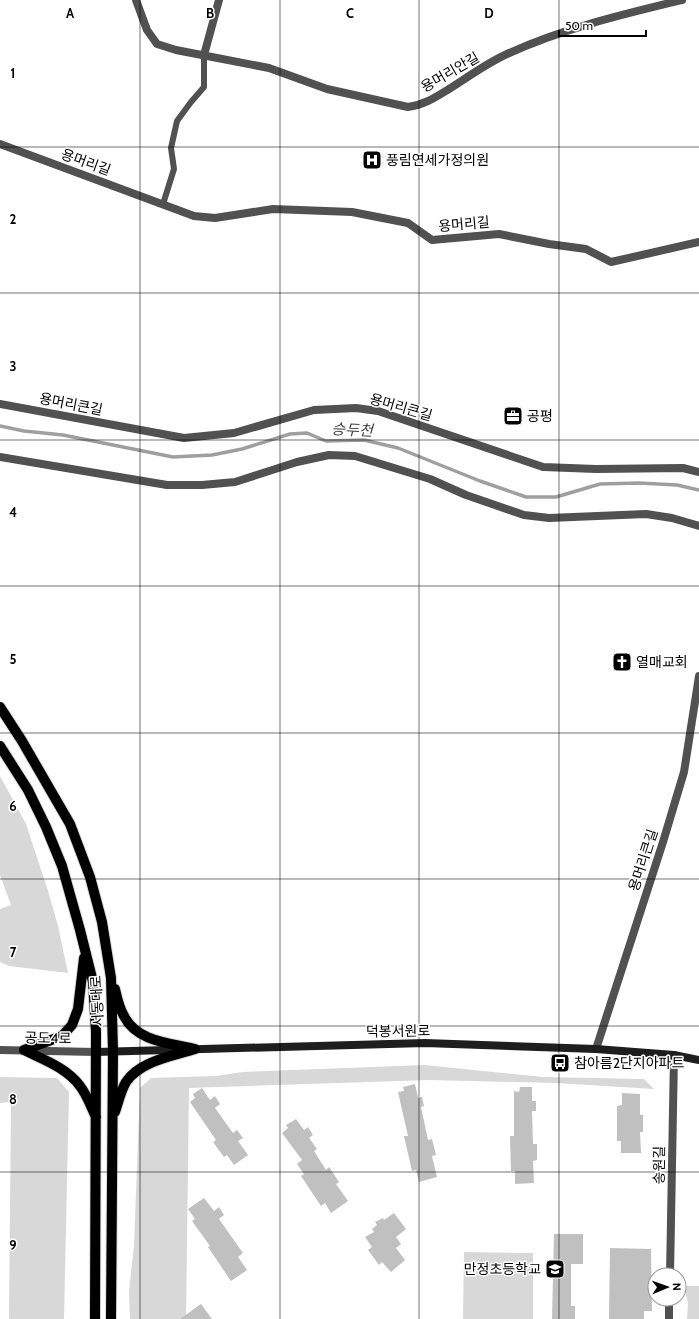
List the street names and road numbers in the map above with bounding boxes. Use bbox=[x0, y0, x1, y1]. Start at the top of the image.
street label: 용머리안길 bbox=[418, 48, 482, 96]
street label: 용머리길 bbox=[59, 145, 113, 179]
street label: 용머리길 bbox=[438, 213, 490, 235]
street label: 용머리큰길 bbox=[38, 389, 104, 419]
street label: 용머리큰길 bbox=[368, 389, 434, 425]
street label: 용머리큰길 bbox=[624, 827, 662, 893]
street label: 서동대로 bbox=[87, 975, 107, 1027]
street label: 덕봉서원로 bbox=[366, 1021, 430, 1041]
street label: 공도4로 bbox=[24, 1029, 72, 1047]
street label: 송원길 bbox=[650, 1146, 668, 1184]

